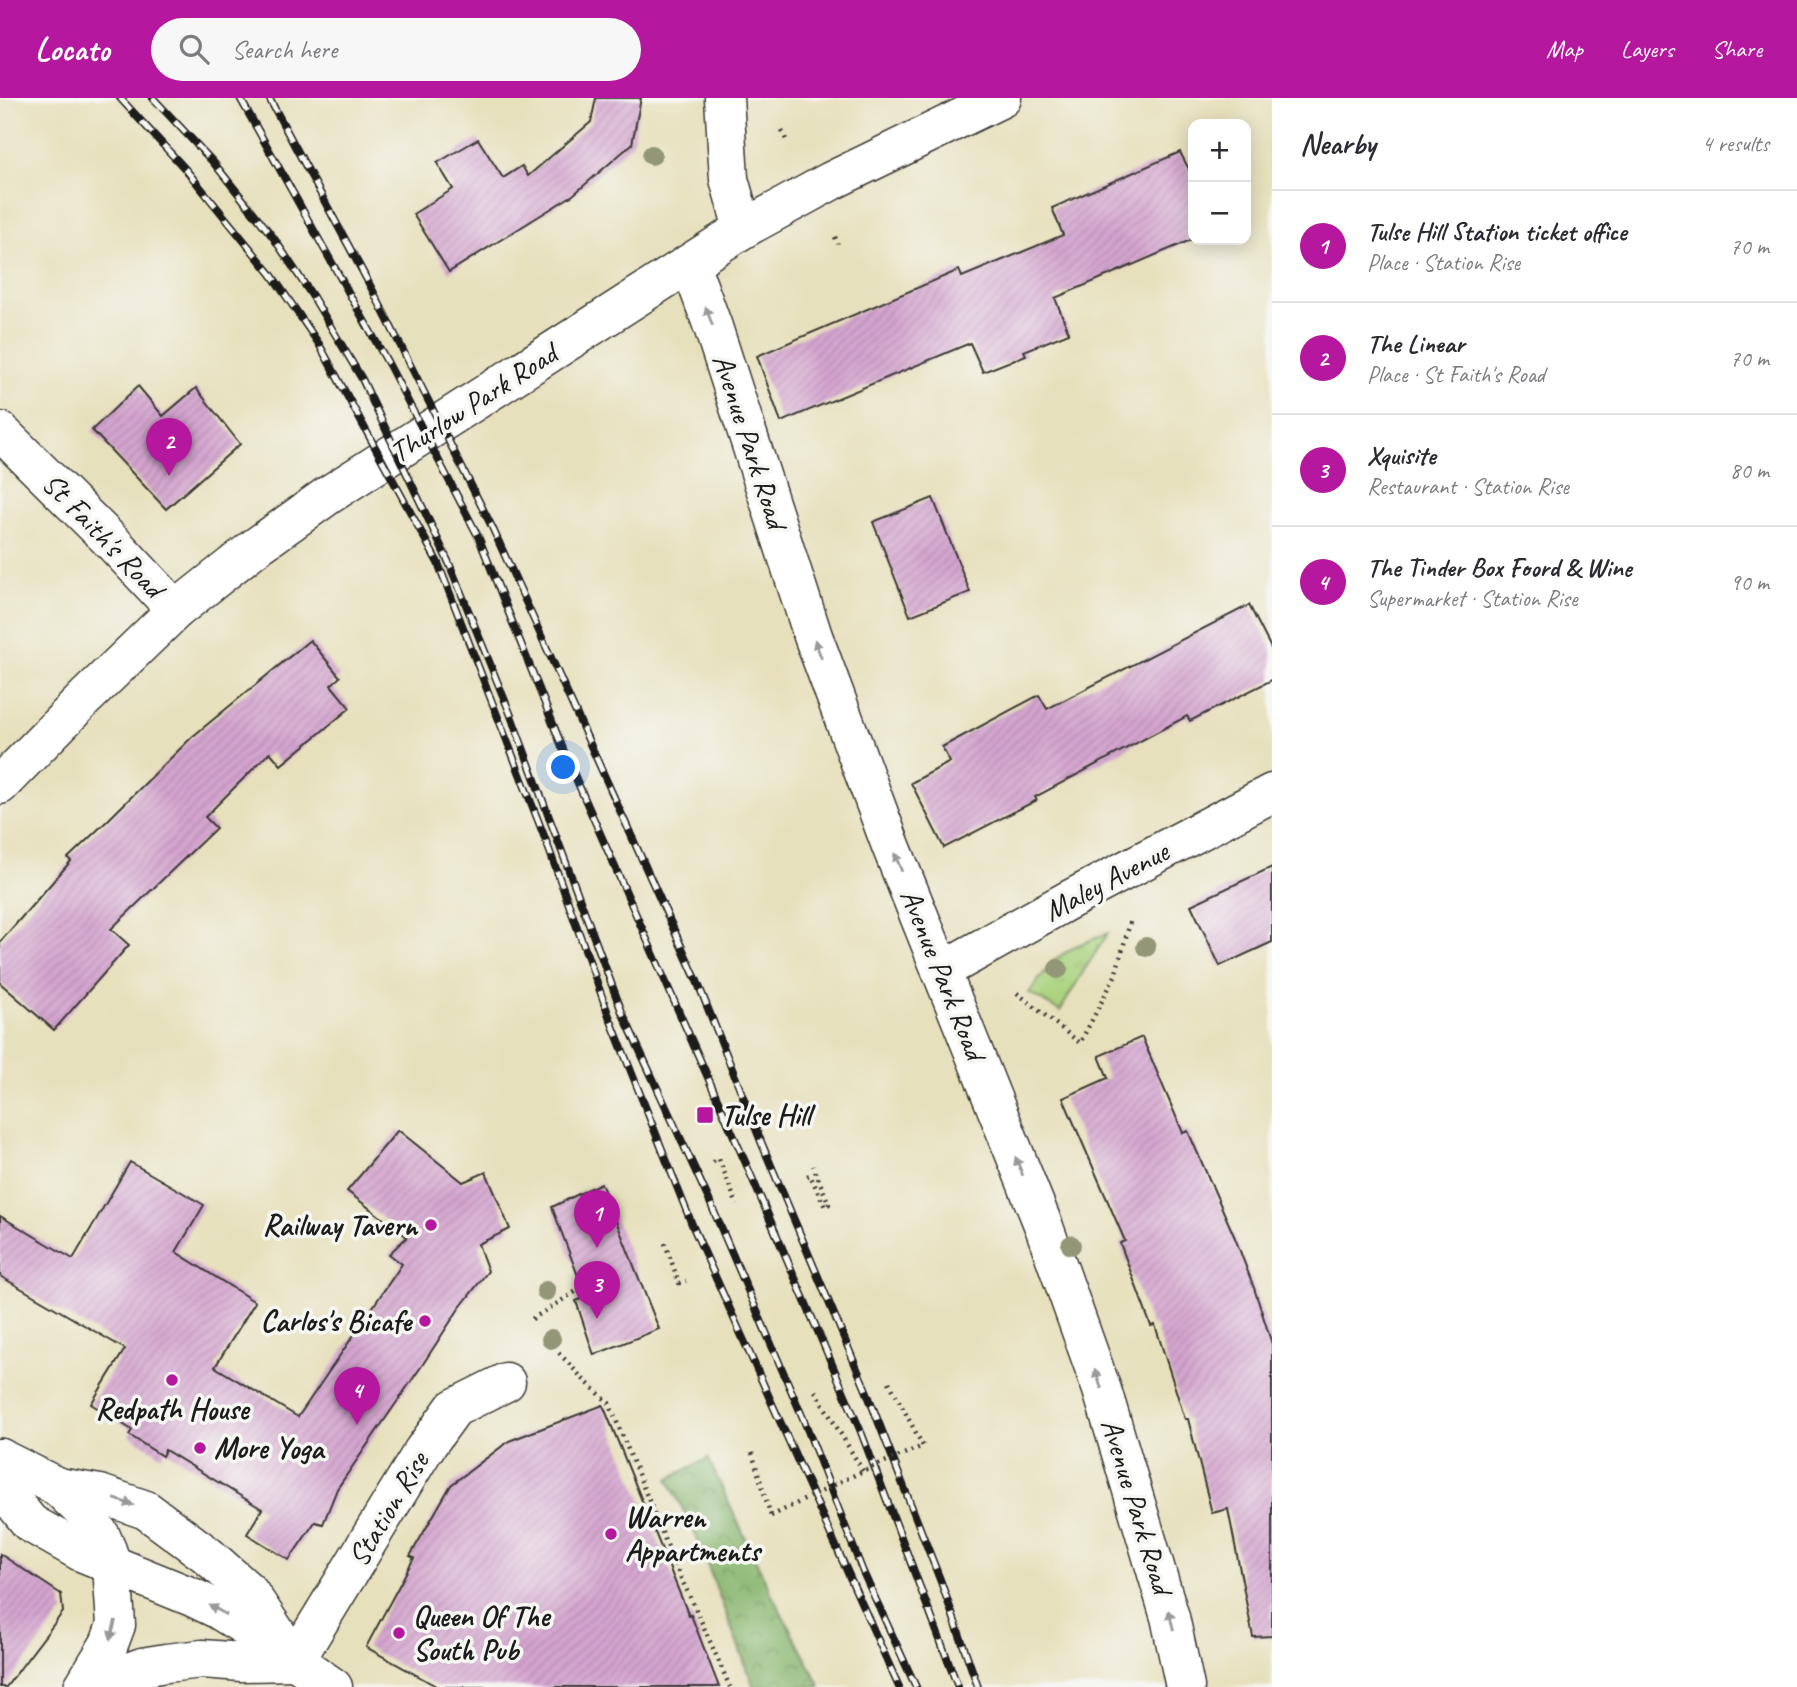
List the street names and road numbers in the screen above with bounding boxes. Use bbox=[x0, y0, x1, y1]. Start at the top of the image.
street label: Thurlow Park Road bbox=[382, 332, 567, 471]
street label: Avenue Park Road bbox=[704, 349, 797, 537]
street label: St Faith's Road bbox=[34, 465, 175, 608]
street label: Maley Avenue bbox=[1037, 831, 1177, 930]
street label: Avenue Park Road bbox=[892, 883, 996, 1069]
street label: Avenue Park Road bbox=[1092, 1414, 1183, 1602]
street label: Station Rise bbox=[339, 1443, 438, 1573]

